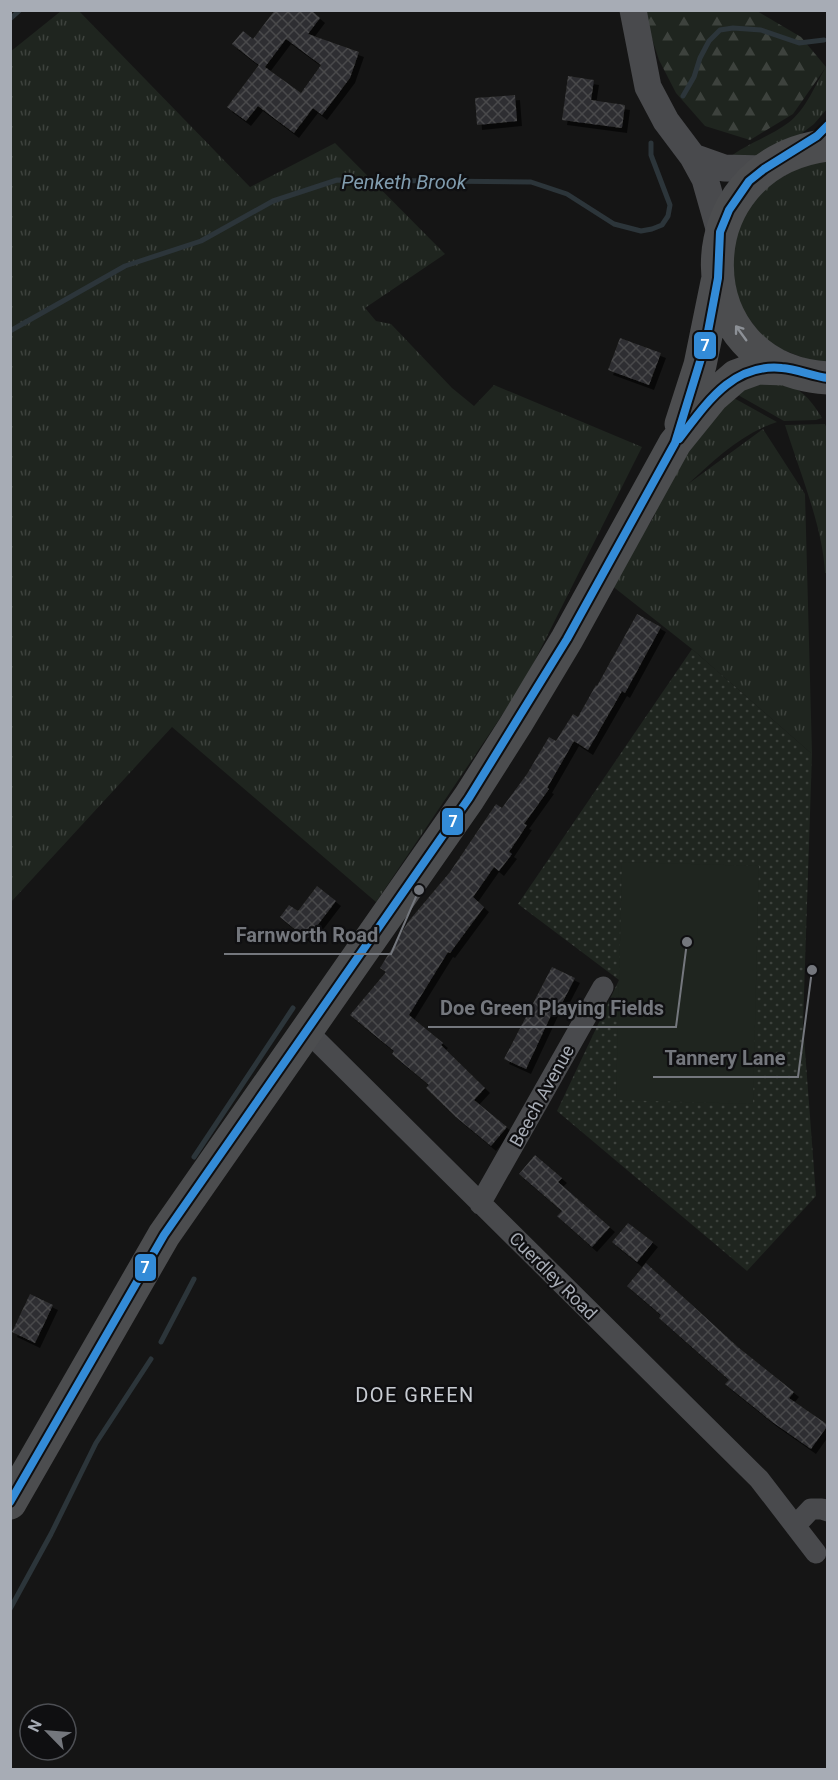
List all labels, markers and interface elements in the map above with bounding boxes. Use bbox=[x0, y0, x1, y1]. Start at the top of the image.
water label: Penketh Brook bbox=[341, 170, 468, 194]
one-way arrow bbox=[734, 326, 747, 342]
line badge: 7 bbox=[693, 331, 717, 360]
text: 7 bbox=[700, 336, 710, 355]
line badge: 7 bbox=[441, 807, 464, 836]
text: 7 bbox=[448, 812, 458, 831]
callout: Farnworth Road bbox=[224, 916, 391, 954]
text: Farnworth Road bbox=[236, 923, 378, 947]
callout: Doe Green Playing Fields bbox=[428, 989, 676, 1027]
text: Doe Green Playing Fields bbox=[440, 996, 664, 1020]
callout: Tannery Lane bbox=[653, 1039, 798, 1077]
street label: Beech Avenue bbox=[505, 1041, 578, 1150]
text: Tannery Lane bbox=[665, 1046, 786, 1070]
street label: Cuerdley Road bbox=[505, 1227, 602, 1324]
line badge: 7 bbox=[134, 1253, 157, 1282]
text: 7 bbox=[140, 1258, 150, 1277]
district label: DOE GREEN bbox=[355, 1383, 475, 1407]
north arrow bbox=[18, 1702, 78, 1762]
text: N bbox=[24, 1717, 46, 1735]

